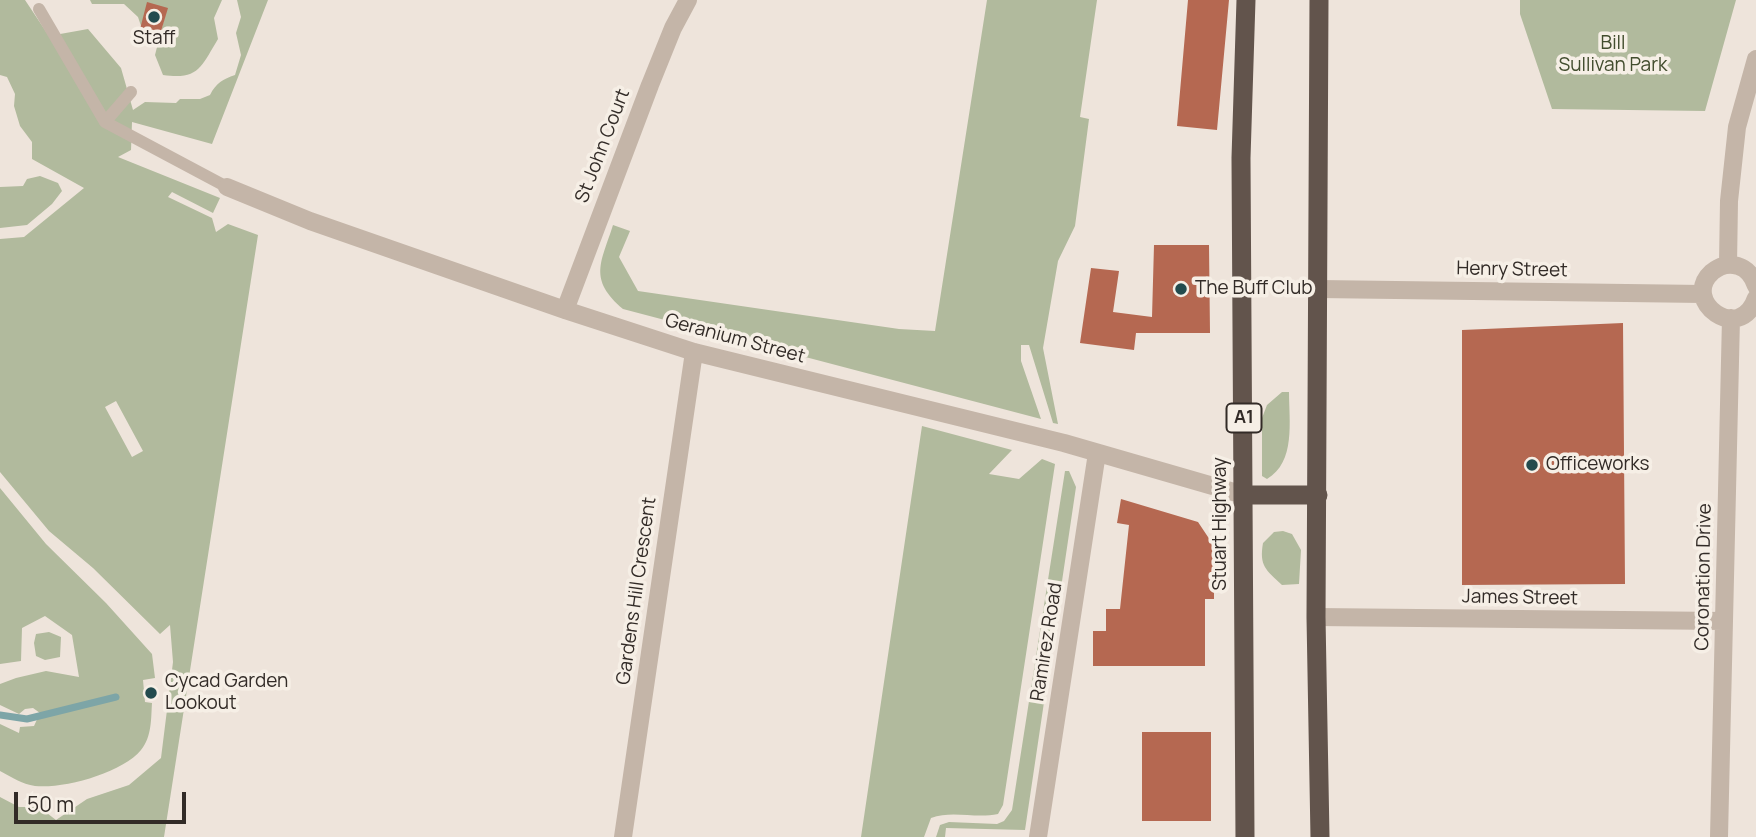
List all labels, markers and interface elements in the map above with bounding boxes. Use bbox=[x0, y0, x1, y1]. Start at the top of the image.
marker: Staff bbox=[146, 9, 162, 25]
place label: Staff bbox=[133, 28, 175, 50]
park label: Bill Sullivan Park bbox=[1559, 33, 1667, 77]
street label: St John Court bbox=[571, 86, 635, 206]
street label: Henry Street bbox=[1456, 258, 1568, 282]
place label: The Buff Club bbox=[1195, 278, 1312, 300]
marker: The Buff Club bbox=[1173, 281, 1189, 297]
street label: Geranium Street bbox=[662, 309, 808, 369]
road number: A1 bbox=[1226, 404, 1262, 432]
place label: Officeworks bbox=[1546, 454, 1650, 476]
street label: Stuart Highway bbox=[1210, 457, 1232, 591]
marker: Officeworks bbox=[1524, 457, 1540, 473]
street label: Gardens Hill Crescent bbox=[613, 496, 661, 686]
street label: Coronation Drive bbox=[1691, 503, 1717, 651]
street label: Ramirez Road bbox=[1026, 581, 1068, 703]
street label: James Street bbox=[1462, 586, 1578, 610]
place label: Cycad Garden Lookout bbox=[165, 671, 288, 715]
marker: Cycad Garden Lookout bbox=[143, 685, 159, 701]
scale bar bbox=[18, 778, 189, 822]
text: 50 m bbox=[27, 790, 74, 818]

